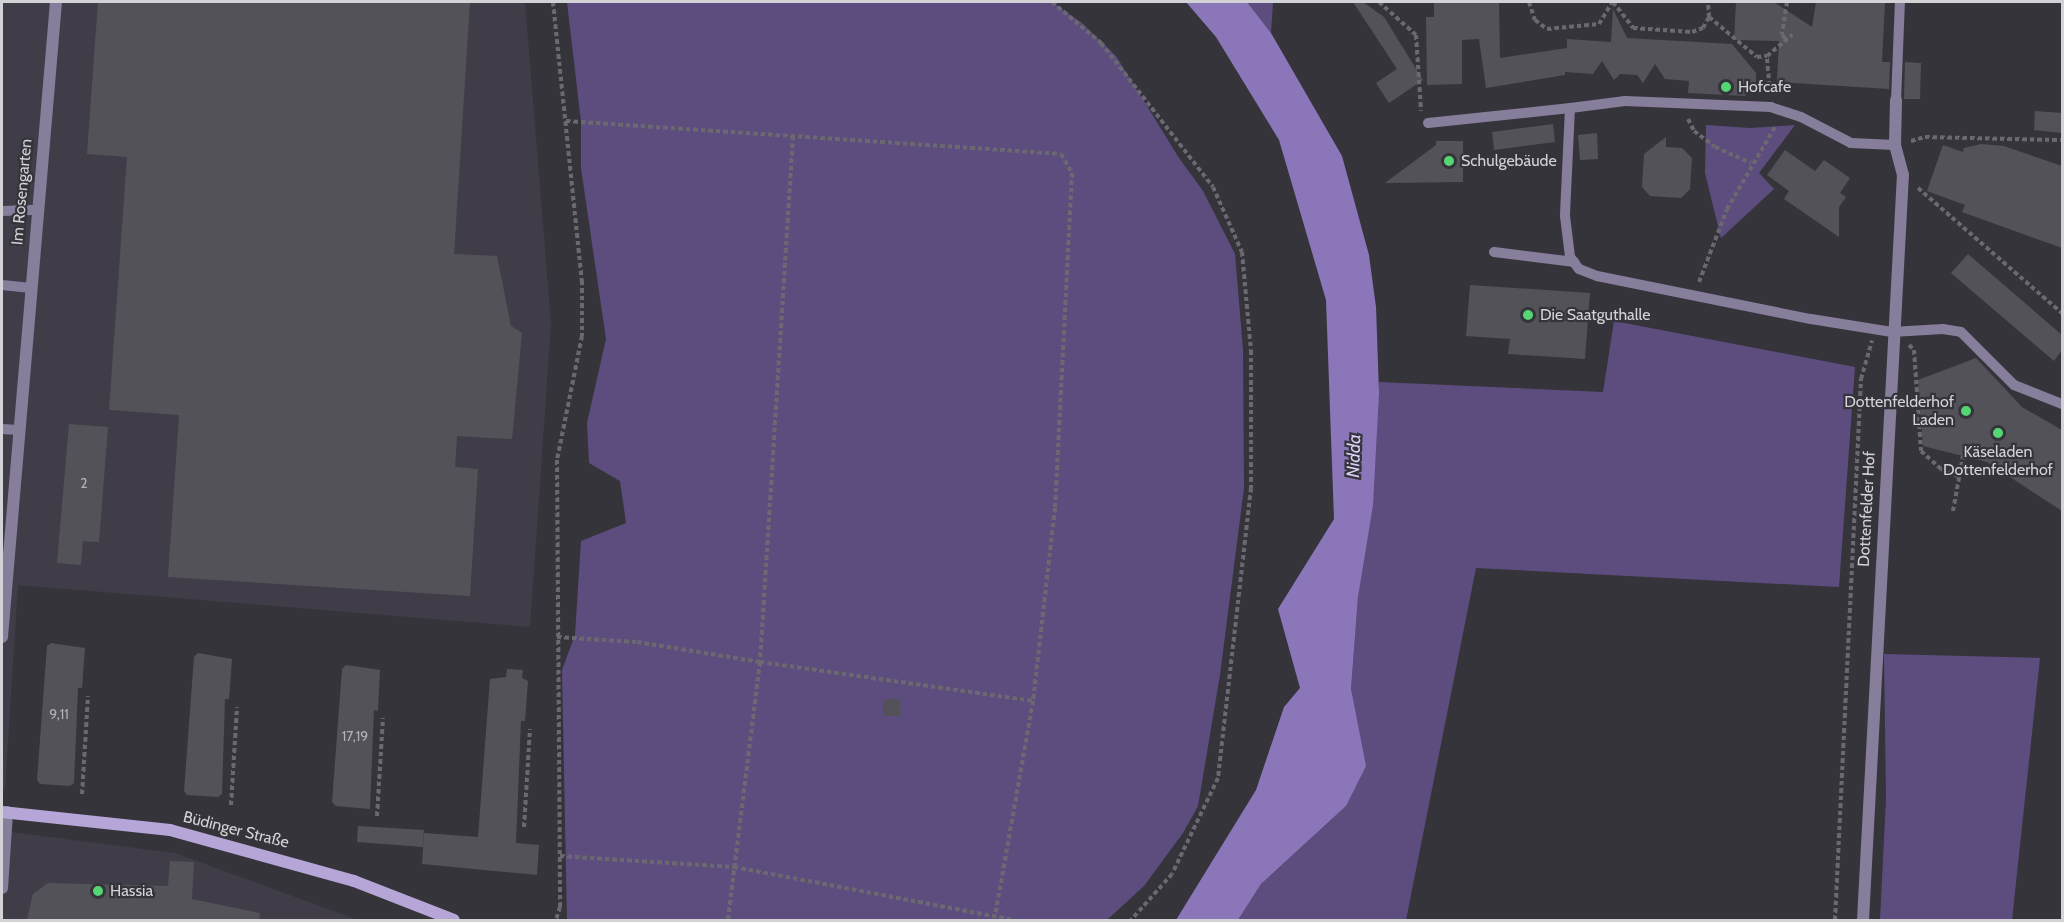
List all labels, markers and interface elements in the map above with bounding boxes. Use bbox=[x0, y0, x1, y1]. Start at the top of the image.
place label: Hofcafe bbox=[1738, 77, 1791, 97]
marker: Hofcafe bbox=[1719, 80, 1733, 94]
street label: Im Rosengarten bbox=[8, 138, 36, 246]
place label: Schulgebäude bbox=[1461, 151, 1557, 171]
marker: Schulgebäude bbox=[1442, 154, 1456, 168]
place label: Die Saatguthalle bbox=[1540, 305, 1650, 325]
marker: Die Saatguthalle bbox=[1521, 308, 1535, 322]
place label: Dottenfelderhof Laden bbox=[1844, 392, 1954, 430]
marker: Dottenfelderhof Laden bbox=[1959, 404, 1973, 418]
marker: Käseladen Dottenfelderhof bbox=[1991, 426, 2005, 440]
water label: Nidda bbox=[1342, 434, 1366, 478]
place label: Käseladen Dottenfelderhof bbox=[1943, 442, 2053, 480]
street label: Dottenfelder Hof bbox=[1854, 451, 1880, 567]
house number: 2 bbox=[80, 475, 88, 491]
house number: 9,11 bbox=[49, 706, 69, 722]
house number: 17,19 bbox=[342, 728, 368, 744]
street label: Büdinger Straße bbox=[181, 808, 291, 852]
place label: Hassia bbox=[110, 881, 153, 901]
marker: Hassia bbox=[91, 884, 105, 898]

